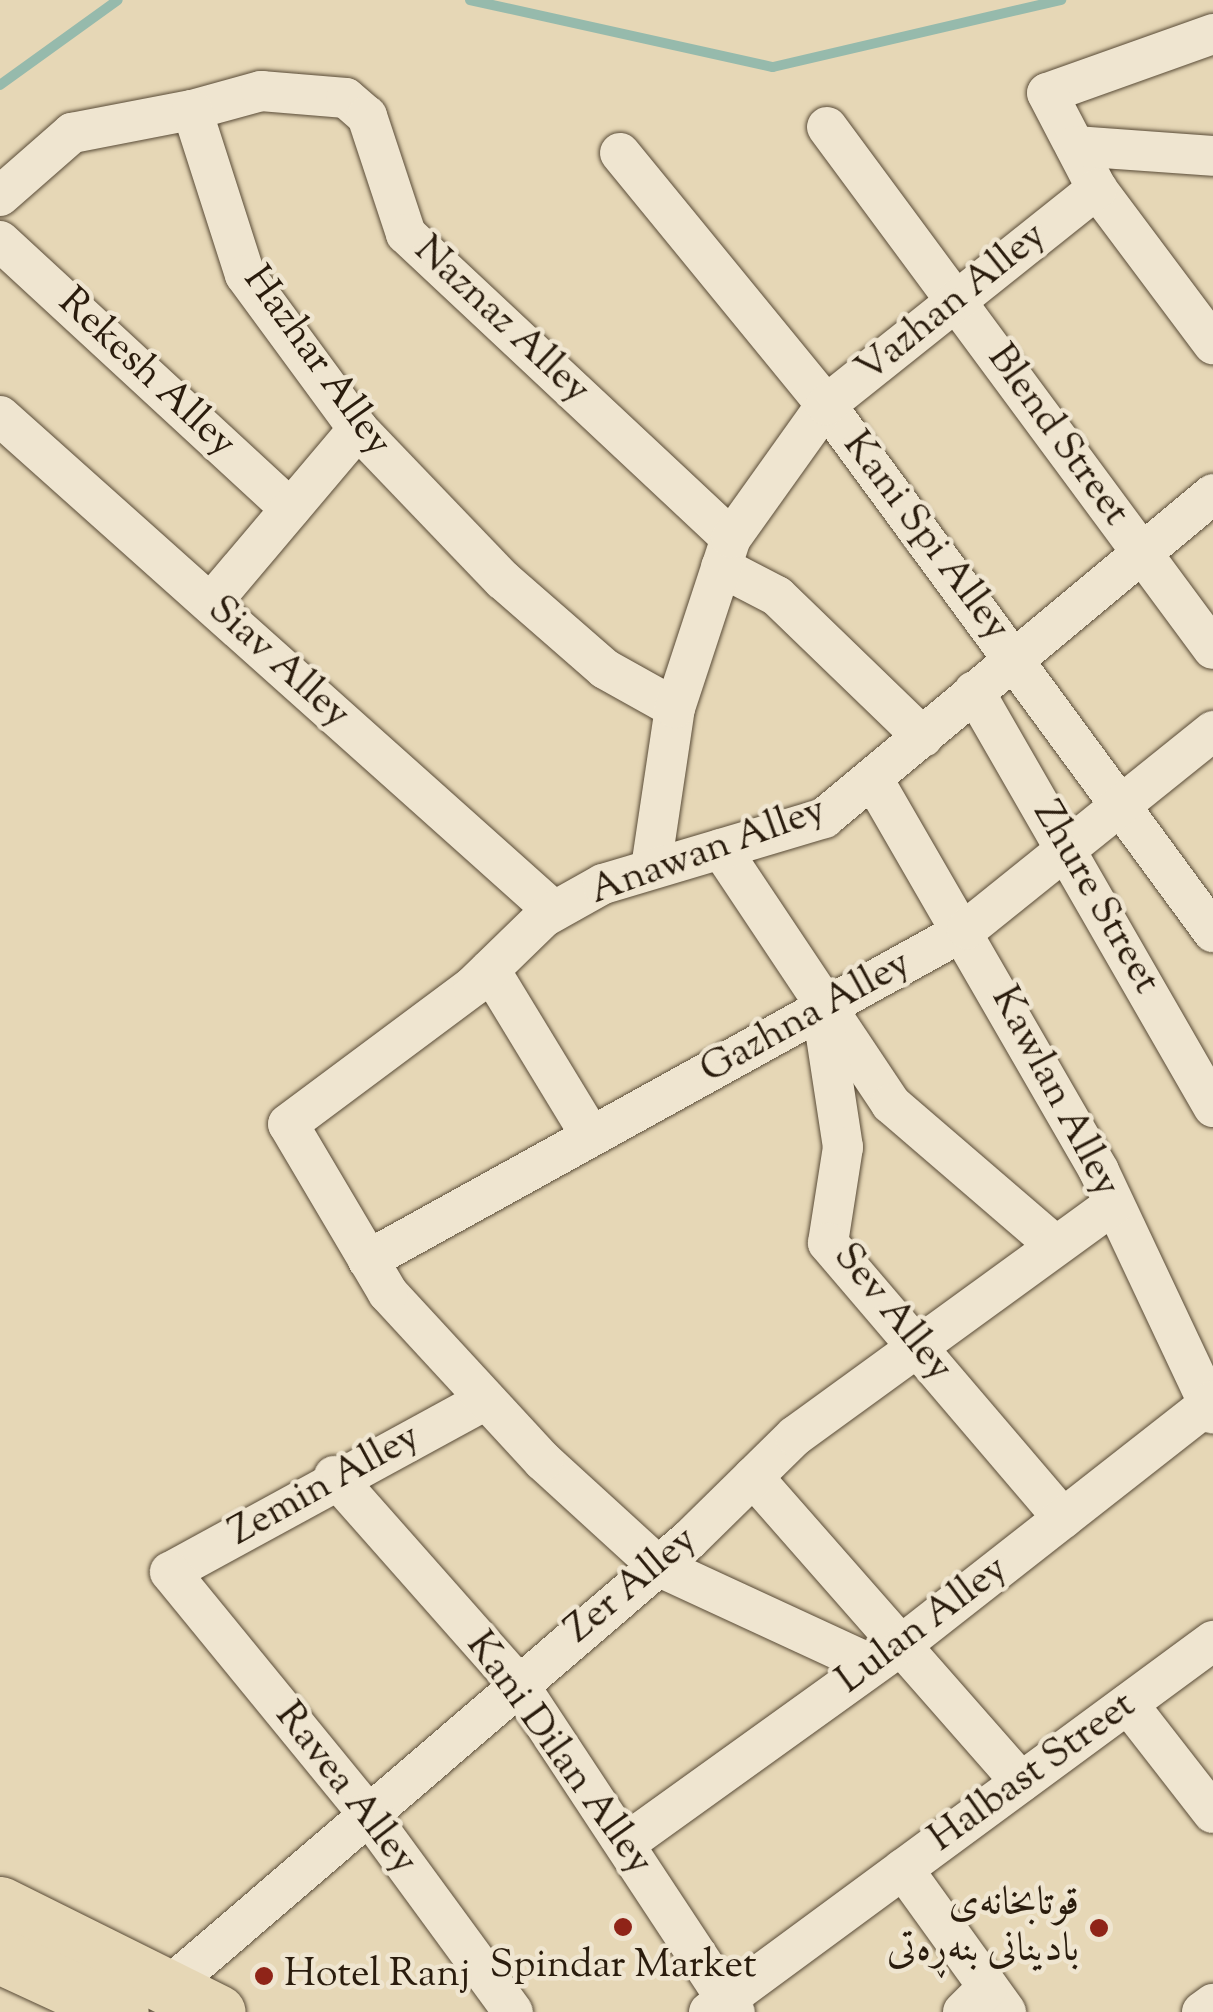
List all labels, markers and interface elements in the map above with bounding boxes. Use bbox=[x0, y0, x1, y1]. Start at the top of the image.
street label: Vazhan Alley bbox=[848, 213, 1056, 395]
street label: Naznaz Alley bbox=[403, 227, 599, 415]
street label: Hazhar Alley bbox=[231, 258, 401, 466]
street label: Rekesh Alley bbox=[47, 279, 245, 469]
street label: Blend Street bbox=[975, 336, 1139, 536]
street label: Kani Spi Alley bbox=[831, 423, 1019, 651]
street label: Siav Alley bbox=[197, 587, 359, 739]
street label: Anawan Alley bbox=[584, 787, 832, 917]
street label: Zhure Street bbox=[1021, 793, 1169, 1003]
street label: Gazhna Alley bbox=[693, 941, 919, 1095]
street label: Kawlan Alley bbox=[979, 979, 1129, 1205]
street label: Sev Alley bbox=[822, 1234, 962, 1392]
street label: Zemin Alley bbox=[221, 1414, 429, 1558]
street label: Zer Alley bbox=[556, 1517, 708, 1655]
street label: Lulan Alley bbox=[828, 1546, 1018, 1706]
street label: Kani Dilan Alley bbox=[454, 1623, 662, 1885]
street label: Halbast Street bbox=[921, 1682, 1145, 1864]
street label: Ravea Alley bbox=[263, 1694, 427, 1884]
place label: قوتابخانەی بادینانی بنەڕەتی bbox=[887, 1881, 1079, 1975]
marker: Spindar Market bbox=[612, 1916, 634, 1938]
marker: قوتابخانەی بادینانی بنەڕەتی bbox=[1088, 1917, 1110, 1939]
place label: Spindar Market bbox=[489, 1943, 757, 1991]
place label: Hotel Ranj bbox=[284, 1952, 470, 2000]
marker: Hotel Ranj bbox=[253, 1965, 275, 1987]

